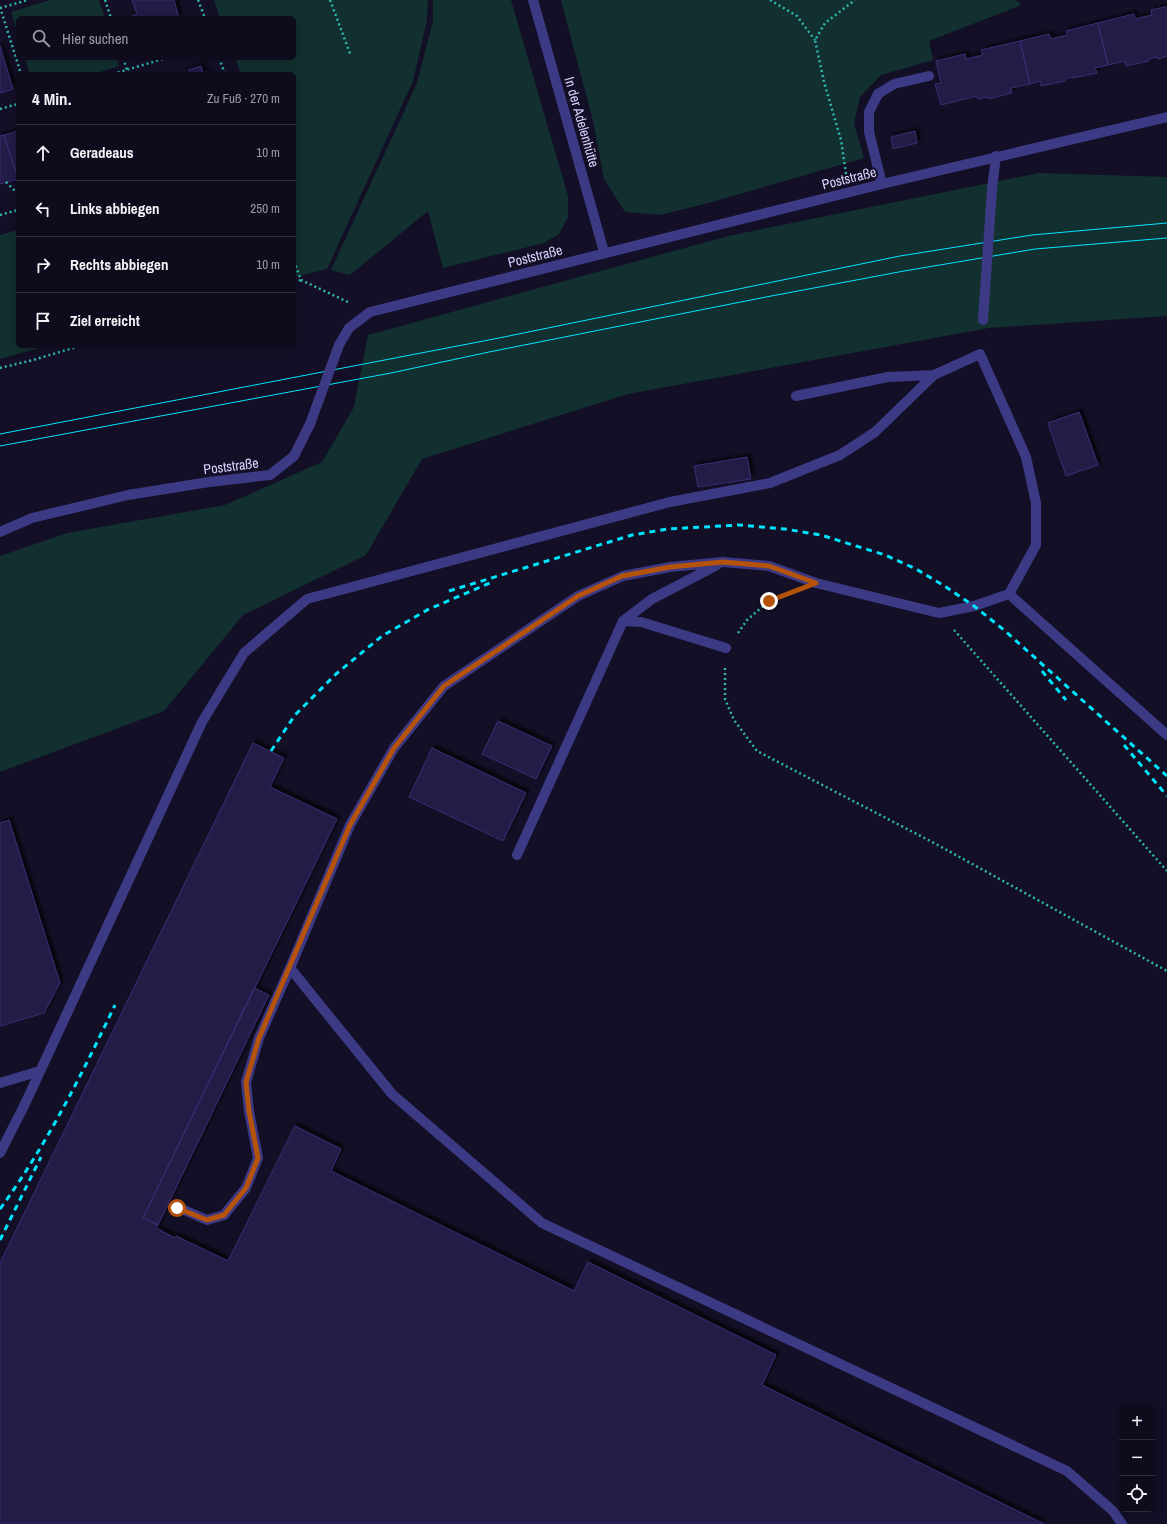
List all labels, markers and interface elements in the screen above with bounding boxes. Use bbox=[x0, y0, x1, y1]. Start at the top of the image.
search box bbox=[16, 16, 296, 60]
icon: search bbox=[30, 27, 52, 49]
text: Hier suchen bbox=[62, 28, 128, 49]
street label: In der Adelenhütte bbox=[561, 75, 603, 169]
text: 4 Min. bbox=[32, 87, 72, 110]
text: Zu Fuß · 270 m bbox=[207, 90, 280, 107]
icon: ahead bbox=[32, 142, 54, 164]
text: Geradeaus bbox=[70, 142, 134, 163]
text: 10 m bbox=[256, 144, 280, 161]
street label: Poststraße bbox=[820, 163, 878, 193]
icon: left bbox=[32, 198, 54, 220]
text: Links abbiegen bbox=[70, 198, 160, 219]
text: 250 m bbox=[250, 200, 280, 217]
street label: Poststraße bbox=[506, 241, 564, 271]
icon: right bbox=[32, 254, 54, 276]
text: Rechts abbiegen bbox=[70, 254, 168, 275]
text: 10 m bbox=[256, 256, 280, 273]
icon: arrive bbox=[32, 310, 54, 332]
text: Ziel erreicht bbox=[70, 310, 140, 331]
street label: Poststraße bbox=[202, 454, 260, 478]
route end bbox=[760, 592, 778, 610]
route start bbox=[168, 1199, 186, 1217]
map controls bbox=[1119, 1404, 1155, 1512]
button: + bbox=[1119, 1404, 1155, 1440]
button: − bbox=[1119, 1440, 1155, 1476]
button: locate bbox=[1119, 1476, 1155, 1512]

